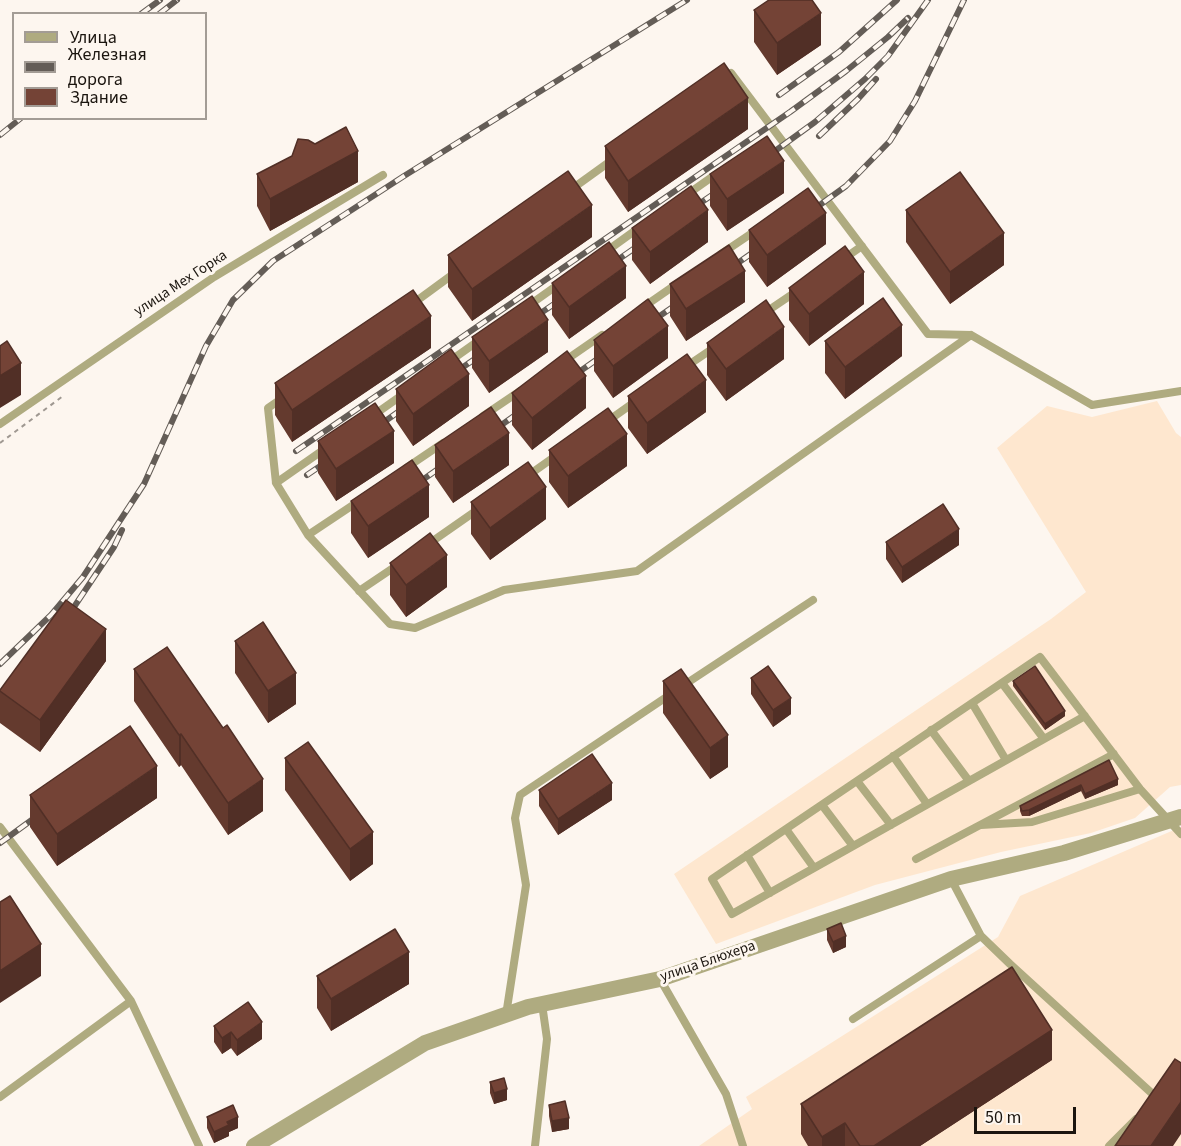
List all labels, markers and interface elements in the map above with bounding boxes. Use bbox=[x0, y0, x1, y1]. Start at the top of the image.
legend bbox=[12, 12, 207, 120]
text: Улица bbox=[70, 25, 117, 50]
text: Железная дорога bbox=[68, 42, 147, 92]
text: Здание bbox=[70, 85, 128, 110]
street label: улица Мех Горка bbox=[131, 247, 231, 321]
street label: улица Блюхера bbox=[658, 937, 758, 987]
scale bar bbox=[977, 1095, 1079, 1133]
text: 50 m bbox=[985, 1105, 1021, 1130]

